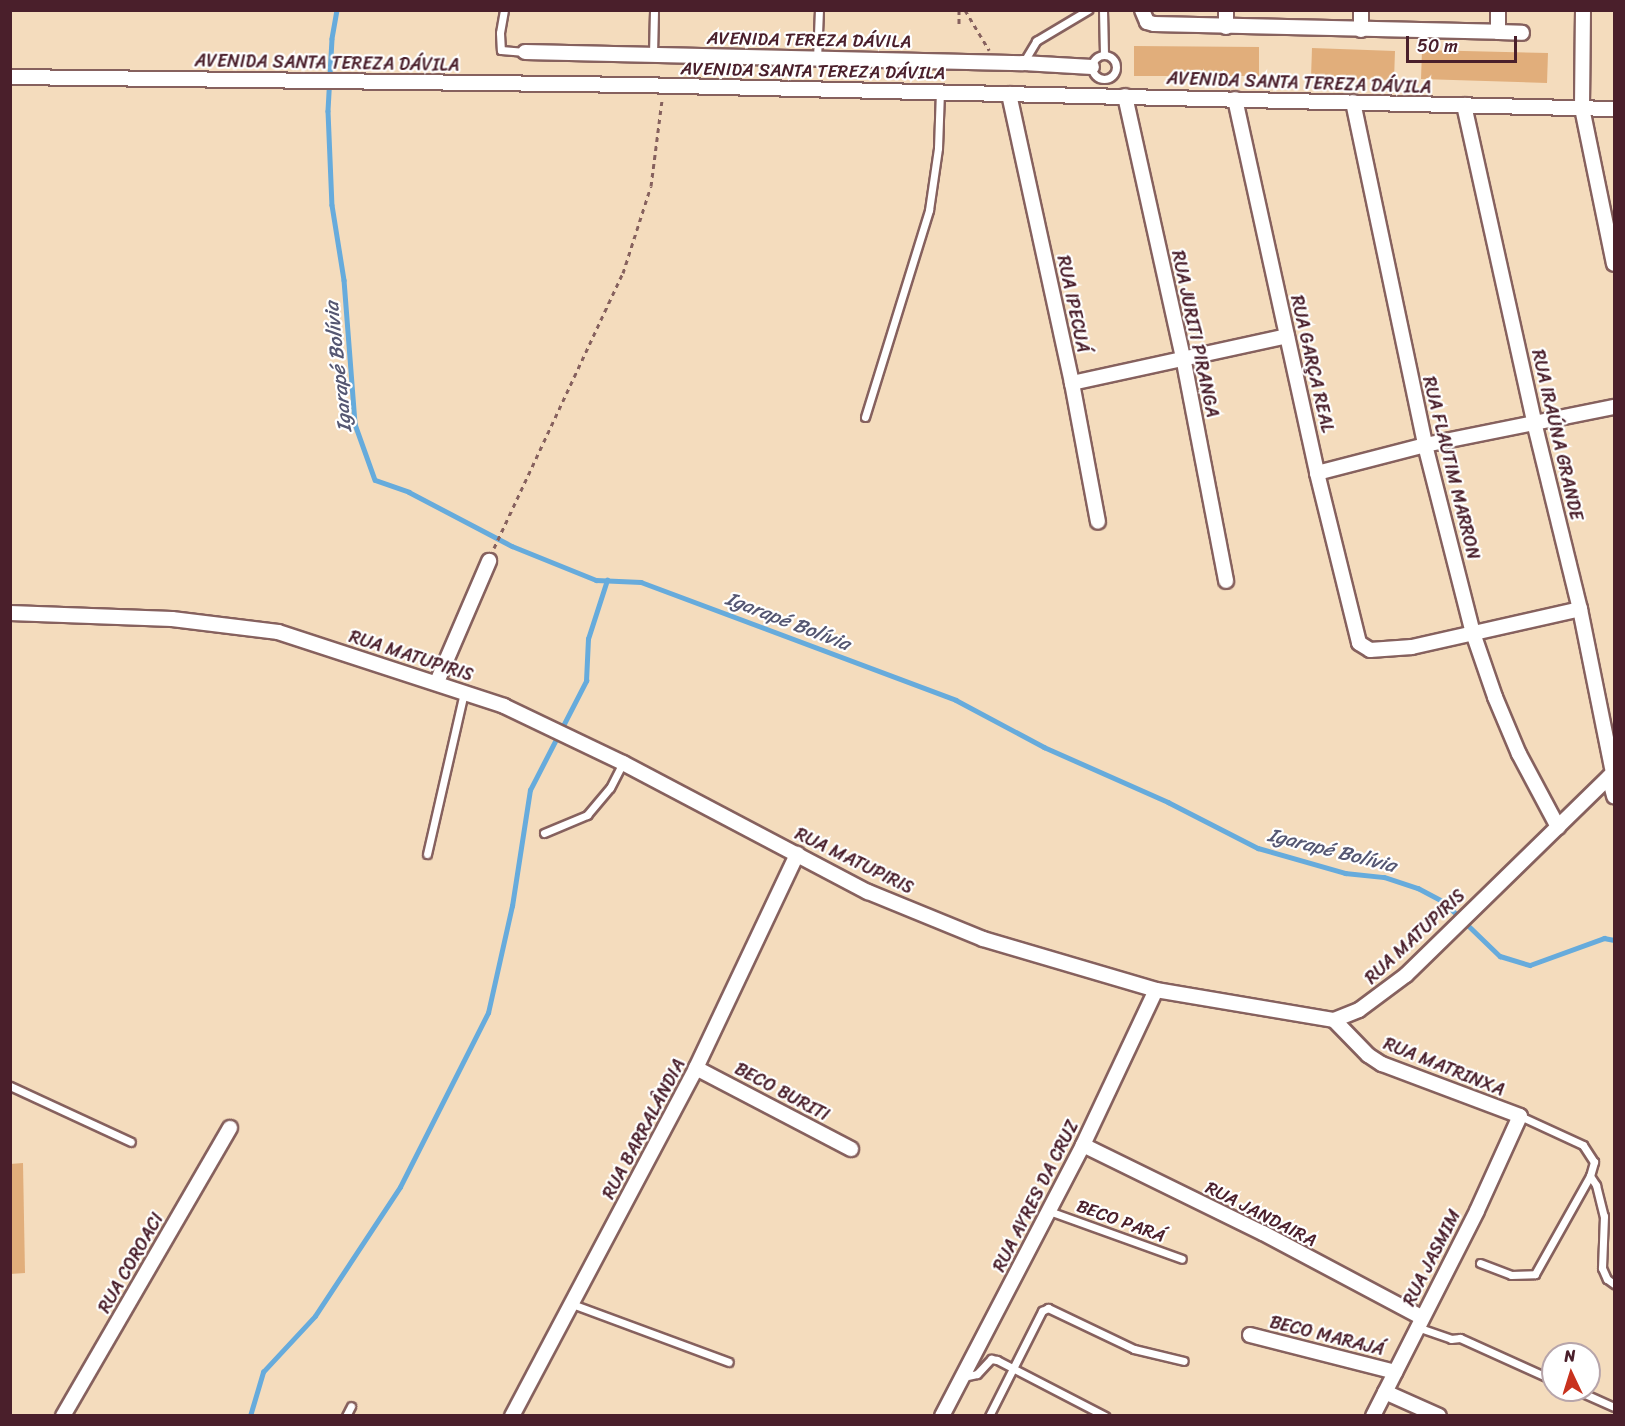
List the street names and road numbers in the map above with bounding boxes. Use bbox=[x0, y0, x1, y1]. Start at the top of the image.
street label: AVENIDA TEREZA DÁVILA bbox=[706, 27, 912, 53]
street label: AVENIDA SANTA TEREZA DÁVILA bbox=[194, 50, 460, 76]
street label: AVENIDA SANTA TEREZA DÁVILA bbox=[680, 58, 946, 84]
street label: AVENIDA SANTA TEREZA DÁVILA bbox=[1166, 68, 1432, 98]
street label: RUA JURITI PIRANGA bbox=[1167, 248, 1223, 420]
street label: RUA IPECUÁ bbox=[1052, 252, 1094, 356]
street label: RUA GARÇA REAL bbox=[1286, 293, 1338, 435]
street label: RUA IRAÚNA GRANDE bbox=[1527, 347, 1587, 523]
street label: RUA FLAUTIM MARRON bbox=[1418, 375, 1484, 561]
street label: RUA MATUPIRIS bbox=[345, 625, 477, 687]
street label: RUA MATUPIRIS bbox=[790, 822, 918, 900]
street label: RUA MATUPIRIS bbox=[1360, 884, 1470, 990]
street label: RUA MATRINXA bbox=[1381, 1033, 1507, 1101]
street label: RUA BARRALÂNDIA bbox=[598, 1055, 690, 1203]
street label: BECO BURITI bbox=[732, 1058, 832, 1126]
street label: RUA AYRES DA CRUZ bbox=[988, 1117, 1084, 1275]
street label: RUA JANDAIRA bbox=[1202, 1177, 1320, 1251]
street label: BECO PARÁ bbox=[1074, 1195, 1168, 1247]
street label: RUA JASMIM bbox=[1399, 1206, 1465, 1310]
street label: RUA COROACI bbox=[93, 1208, 169, 1318]
street label: BECO MARAJÁ bbox=[1267, 1311, 1387, 1361]

